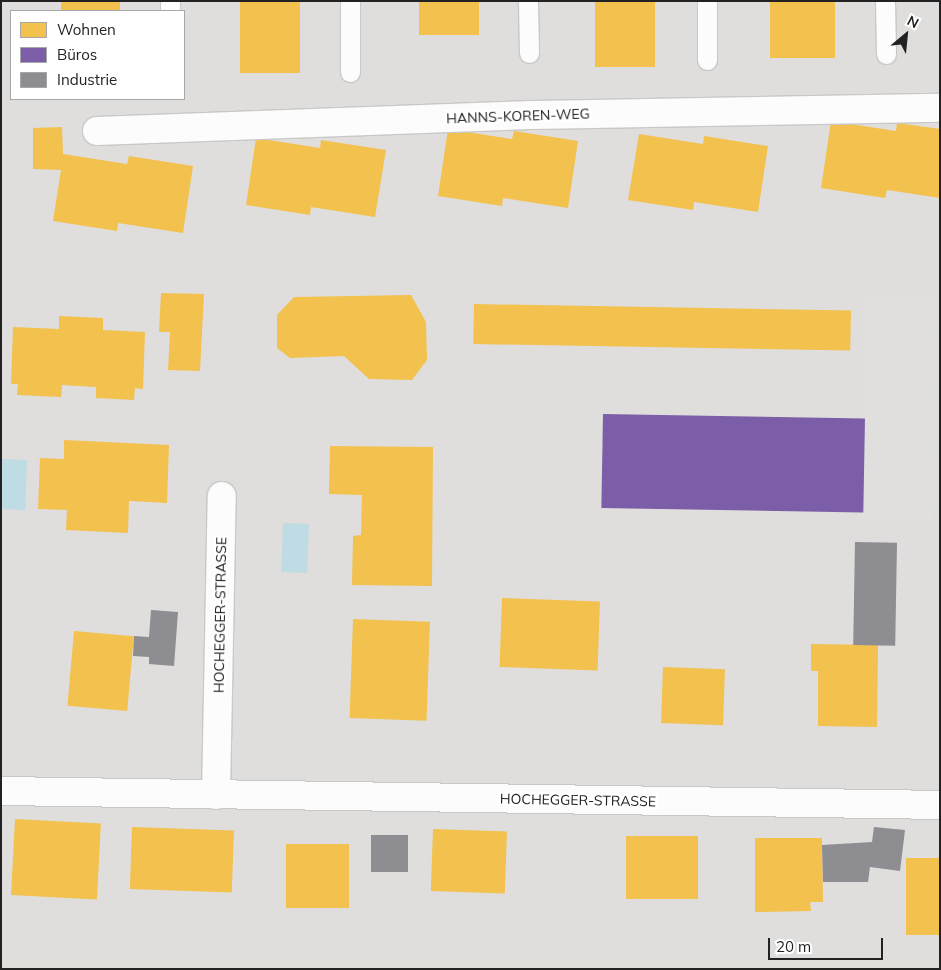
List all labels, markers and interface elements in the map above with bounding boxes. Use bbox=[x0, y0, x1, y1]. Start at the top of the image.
legend bbox=[10, 10, 185, 100]
north arrow bbox=[881, 10, 931, 60]
text: N bbox=[904, 11, 922, 32]
text: Wohnen bbox=[57, 20, 116, 39]
text: Büros bbox=[57, 45, 97, 64]
text: Industrie bbox=[57, 70, 117, 89]
street label: HANNS-KOREN-WEG bbox=[446, 105, 590, 127]
street label: HOCHEGGER-STRASSE bbox=[210, 537, 230, 693]
street label: HOCHEGGER-STRASSE bbox=[500, 790, 656, 810]
scale bar bbox=[771, 928, 886, 960]
text: 20 m bbox=[776, 937, 811, 956]

